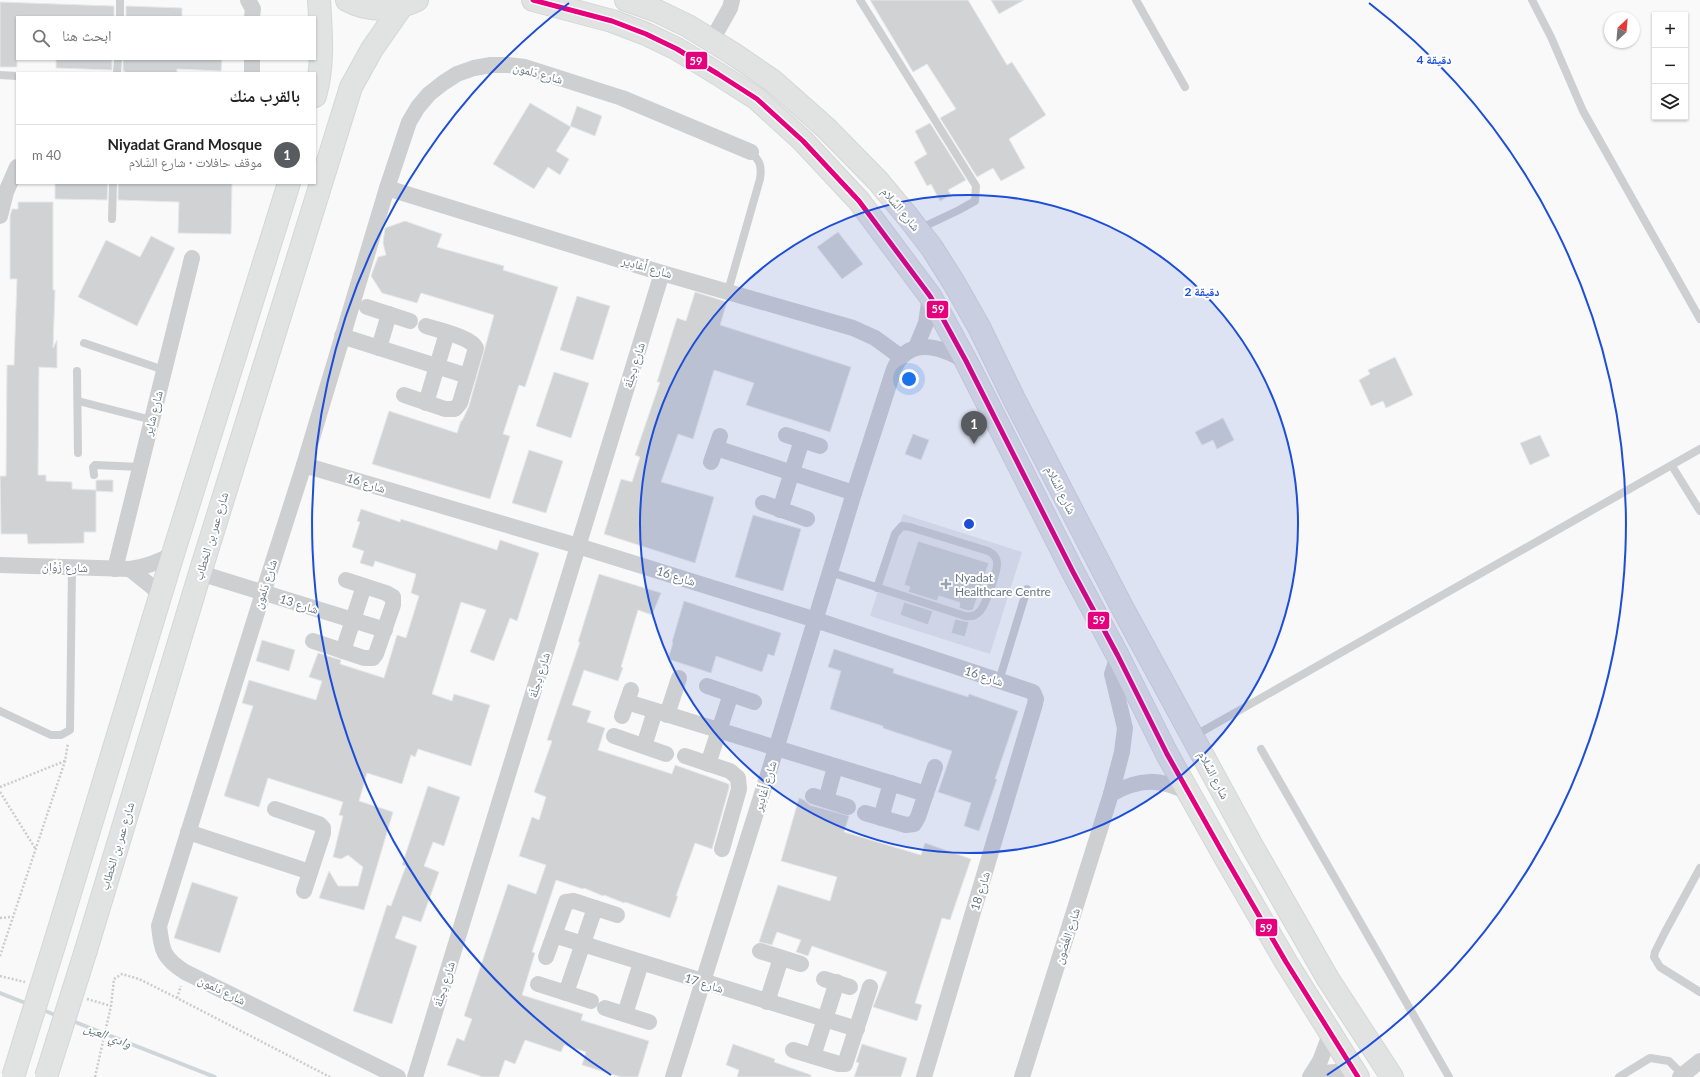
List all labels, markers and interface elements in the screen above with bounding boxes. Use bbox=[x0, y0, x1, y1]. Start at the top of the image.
north arrow bbox=[1604, 12, 1640, 48]
map controls bbox=[1652, 12, 1688, 120]
button: + bbox=[1652, 12, 1688, 48]
search box bbox=[16, 16, 316, 60]
text: ابحث هنا bbox=[62, 26, 112, 44]
icon: search bbox=[30, 27, 52, 49]
button: − bbox=[1652, 48, 1688, 84]
line badge: 59 bbox=[685, 51, 708, 70]
text: 4 دقيقة bbox=[1416, 52, 1452, 67]
text: 59 bbox=[690, 54, 702, 67]
street label: شارع دَلمون bbox=[511, 59, 565, 88]
button: layers bbox=[1652, 84, 1688, 120]
text: بالقرب منك bbox=[230, 85, 300, 106]
text: Niyadat Grand Mosque bbox=[108, 135, 262, 153]
text: 40 m bbox=[32, 147, 61, 163]
text: 1 bbox=[283, 147, 291, 163]
text: موقف حافلات · شارع السَّلام bbox=[129, 154, 262, 170]
street label: شارع السَّلام bbox=[878, 184, 924, 235]
street label: شارع أَغادِير bbox=[619, 251, 674, 282]
text: 2 دقيقة bbox=[1184, 284, 1220, 299]
line badge: 59 bbox=[926, 300, 949, 319]
text: 59 bbox=[932, 302, 944, 315]
street label: شارع دِجلَة bbox=[620, 340, 649, 390]
your location bbox=[899, 369, 919, 389]
street label: شارع شاير bbox=[140, 389, 167, 438]
pin: 1 bbox=[961, 411, 987, 444]
street label: شارع السَّلام bbox=[1042, 463, 1080, 517]
street label: شارع 16 bbox=[344, 470, 387, 497]
street label: شارع عمر بن الخطاب bbox=[190, 490, 233, 582]
centre of rings bbox=[962, 517, 976, 531]
street label: شارع دَلمون bbox=[250, 557, 281, 611]
street label: شارع زُوَّان bbox=[42, 559, 88, 576]
street label: شارع 16 bbox=[654, 563, 697, 590]
place label: Nyadat Healthcare Centre bbox=[955, 570, 1051, 599]
marker: Nyadat Healthcare Centre bbox=[940, 578, 952, 590]
street label: شارع 13 bbox=[277, 591, 320, 618]
line badge: 59 bbox=[1087, 611, 1110, 630]
text: 59 bbox=[1093, 613, 1105, 626]
street label: شارع دِجلَة bbox=[525, 650, 554, 700]
street label: شارع 16 bbox=[962, 663, 1005, 690]
street label: شارع السَّلام bbox=[1194, 748, 1233, 802]
street label: شارع أَغادِير bbox=[749, 759, 781, 814]
street label: شارع عمر بن الخطاب bbox=[96, 800, 139, 892]
street label: شارع 18 bbox=[967, 870, 994, 913]
street label: شارع الغُصُون bbox=[1051, 906, 1084, 966]
line badge: 59 bbox=[1255, 918, 1278, 937]
text: 59 bbox=[1260, 921, 1272, 934]
street label: شارع دِجلَة bbox=[430, 959, 459, 1009]
street label: شارع 17 bbox=[682, 970, 725, 997]
street label: شارع دَلمون bbox=[195, 972, 248, 1009]
water label: وادي العين bbox=[81, 1019, 134, 1054]

